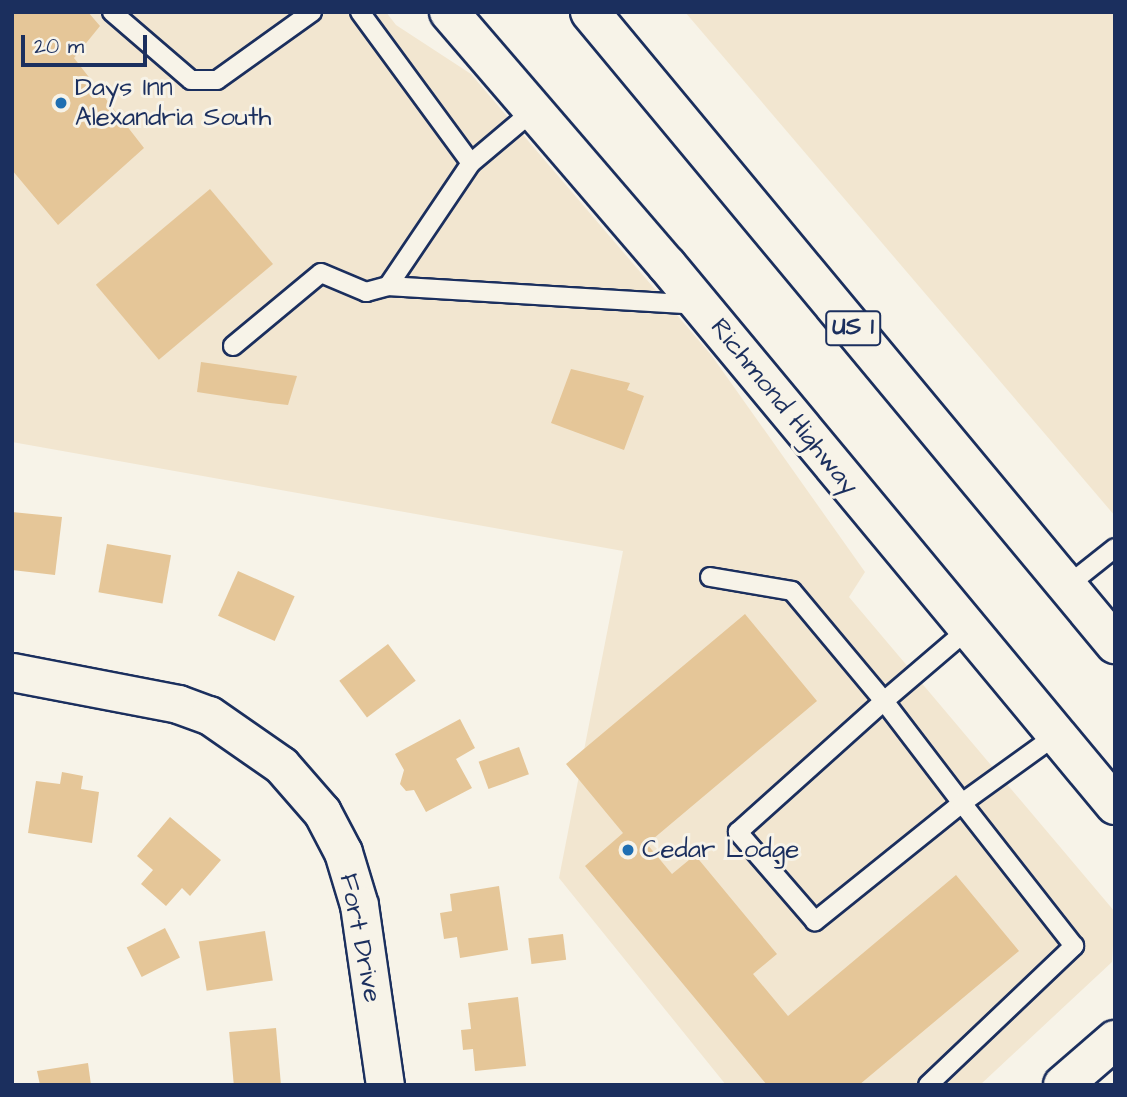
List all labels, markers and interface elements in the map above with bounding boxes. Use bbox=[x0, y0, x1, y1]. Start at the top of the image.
scale bar bbox=[24, 21, 150, 65]
text: 20 m bbox=[34, 32, 84, 61]
place label: Days Inn Alexandria South bbox=[75, 72, 271, 134]
marker: Days Inn Alexandria South bbox=[53, 95, 69, 111]
road number: US 1 bbox=[825, 307, 881, 348]
street label: Richmond Highway bbox=[703, 313, 865, 501]
place label: Cedar Lodge bbox=[642, 834, 799, 866]
marker: Cedar Lodge bbox=[620, 842, 636, 858]
street label: Fort Drive bbox=[332, 871, 388, 1005]

